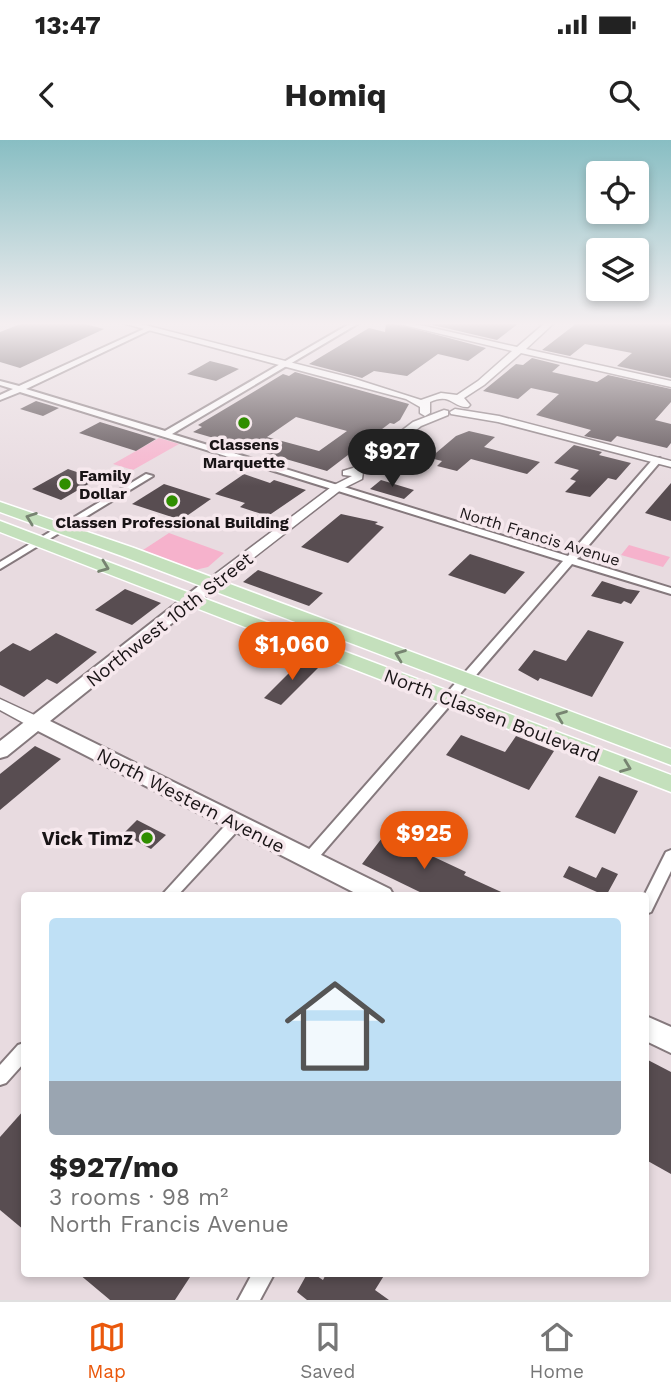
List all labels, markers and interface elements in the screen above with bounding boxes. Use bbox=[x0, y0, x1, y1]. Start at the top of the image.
text: 13:47 bbox=[35, 10, 101, 40]
icon: back bbox=[28, 76, 66, 114]
text: Homiq bbox=[284, 76, 387, 114]
icon: search bbox=[605, 76, 643, 114]
map controls bbox=[586, 161, 649, 301]
button: locate bbox=[586, 161, 649, 224]
button: layers bbox=[586, 238, 649, 301]
marker: Classens Marquette bbox=[236, 415, 252, 431]
pin: $927 bbox=[351, 430, 433, 489]
place label: Classens Marquette bbox=[203, 435, 285, 472]
text: $927 bbox=[364, 438, 420, 465]
place label: Family Dollar bbox=[79, 466, 132, 503]
marker: Family Dollar bbox=[57, 476, 73, 492]
marker: Classen Professional Building bbox=[164, 493, 180, 509]
street label: North Francis Avenue bbox=[457, 503, 622, 570]
one-way arrow bbox=[25, 512, 38, 526]
place label: Classen Professional Building bbox=[55, 513, 289, 532]
street label: Northwest 10th Street bbox=[81, 547, 257, 692]
one-way arrow bbox=[97, 559, 109, 573]
pin: $1,060 bbox=[235, 622, 349, 682]
text: $1,060 bbox=[255, 631, 329, 658]
one-way arrow bbox=[395, 650, 407, 664]
street label: North Classen Boulevard bbox=[381, 664, 603, 767]
one-way arrow bbox=[556, 710, 568, 724]
street label: North Western Avenue bbox=[93, 743, 289, 858]
one-way arrow bbox=[619, 758, 631, 772]
pin: $925 bbox=[383, 812, 465, 871]
text: $925 bbox=[396, 820, 452, 847]
place label: Vick Timz bbox=[42, 827, 133, 850]
marker: Vick Timz bbox=[139, 830, 155, 846]
icon: home bbox=[272, 963, 398, 1089]
text: $927/mo bbox=[49, 1149, 179, 1184]
text: 3 rooms · 98 m² bbox=[49, 1184, 228, 1211]
text: North Francis Avenue bbox=[49, 1211, 289, 1238]
tab: Map bbox=[87, 1318, 126, 1383]
tab: Saved bbox=[300, 1318, 355, 1383]
tab: Home bbox=[530, 1318, 584, 1383]

